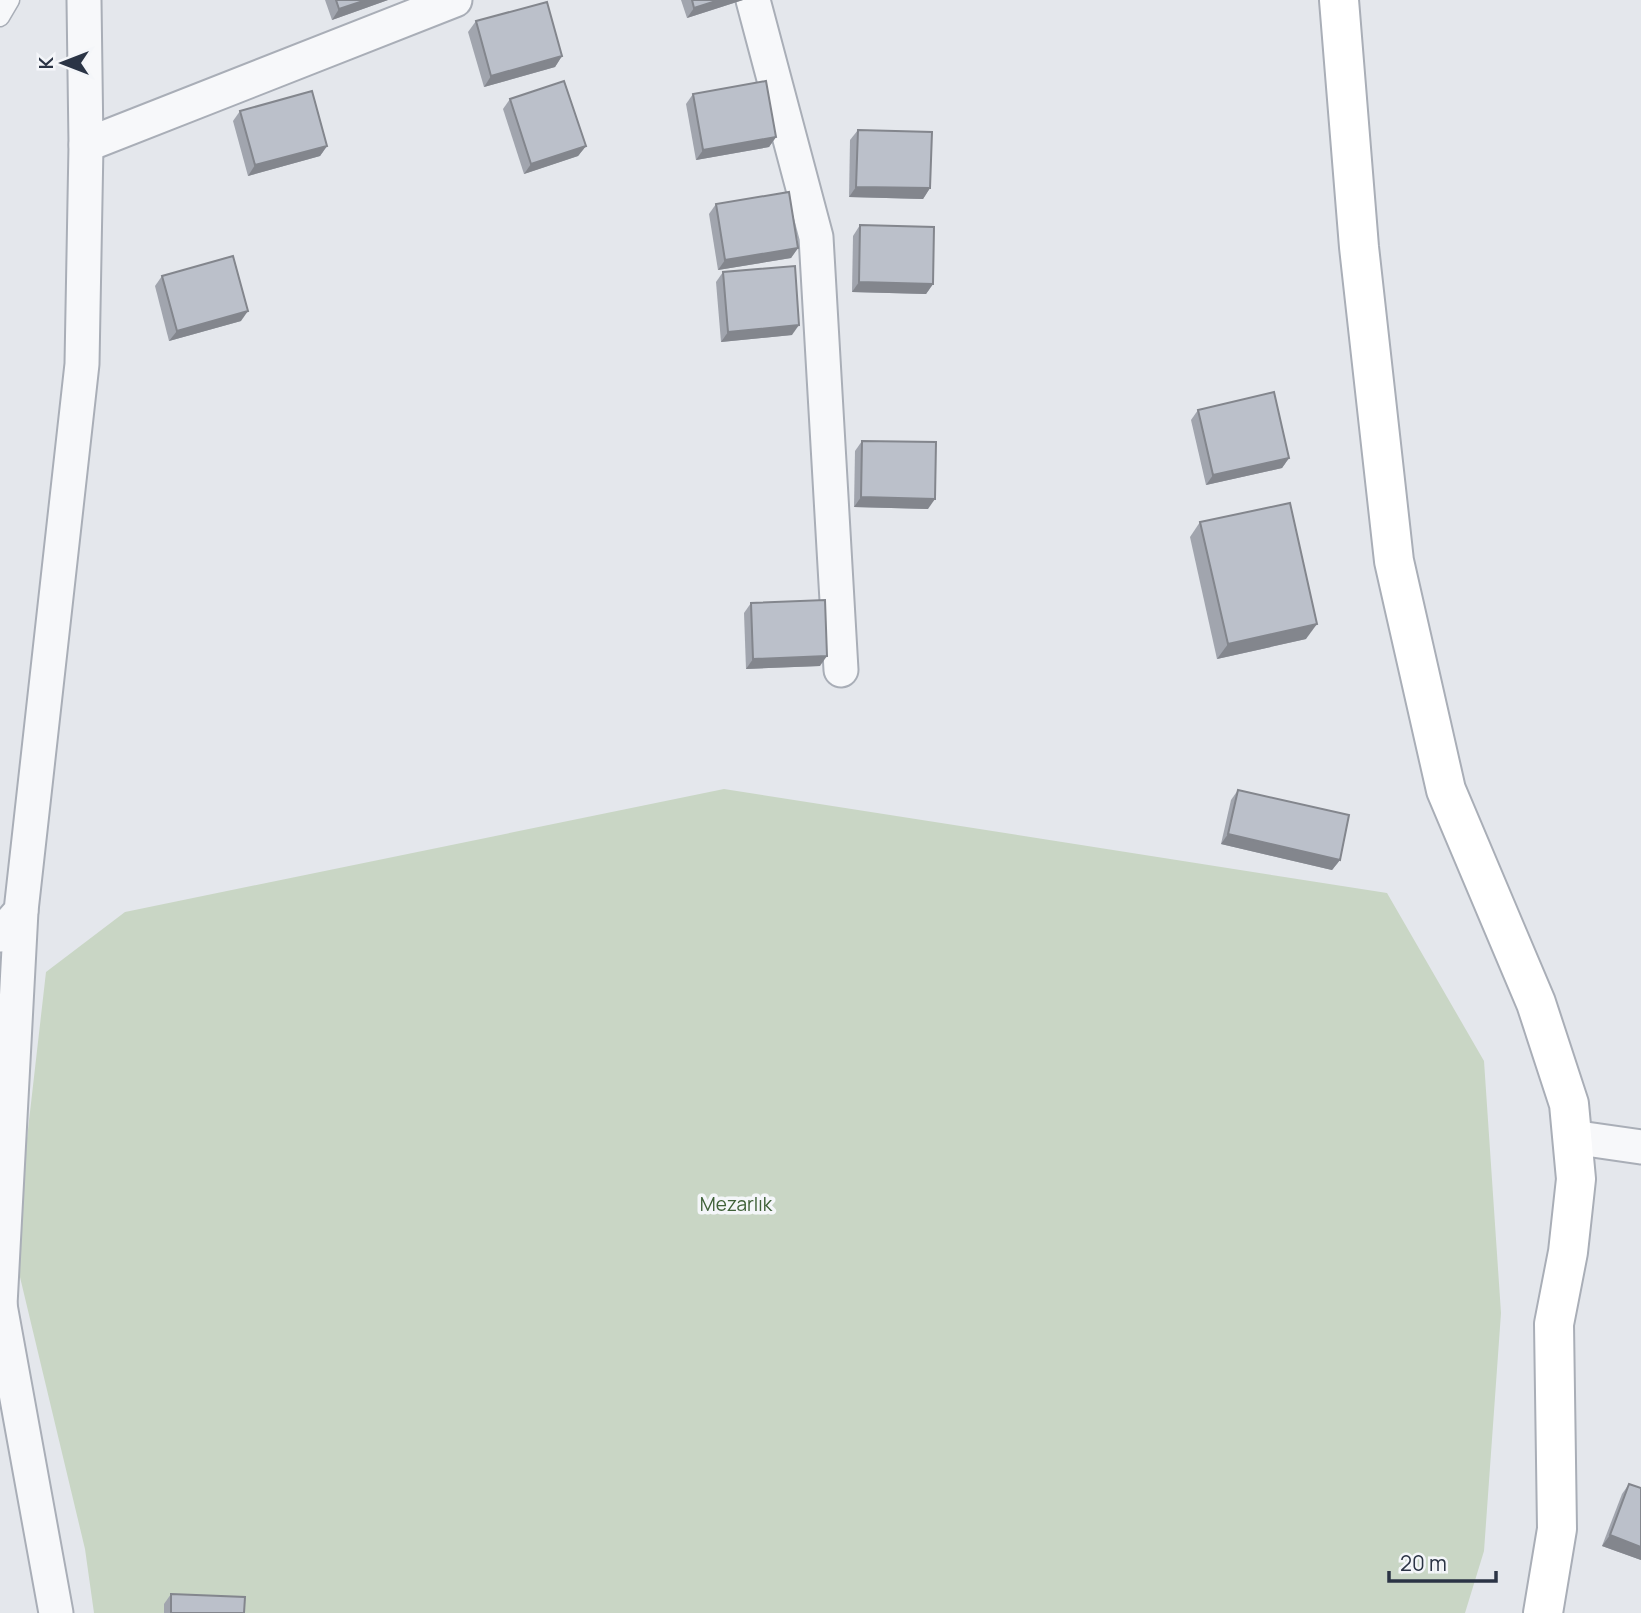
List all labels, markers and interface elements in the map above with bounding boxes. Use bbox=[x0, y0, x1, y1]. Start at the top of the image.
north arrow bbox=[28, 28, 98, 98]
text: K bbox=[33, 56, 59, 69]
park label: Mezarlık bbox=[700, 1191, 773, 1217]
scale bar bbox=[1389, 1540, 1496, 1584]
text: 20 m bbox=[1400, 1549, 1447, 1577]

